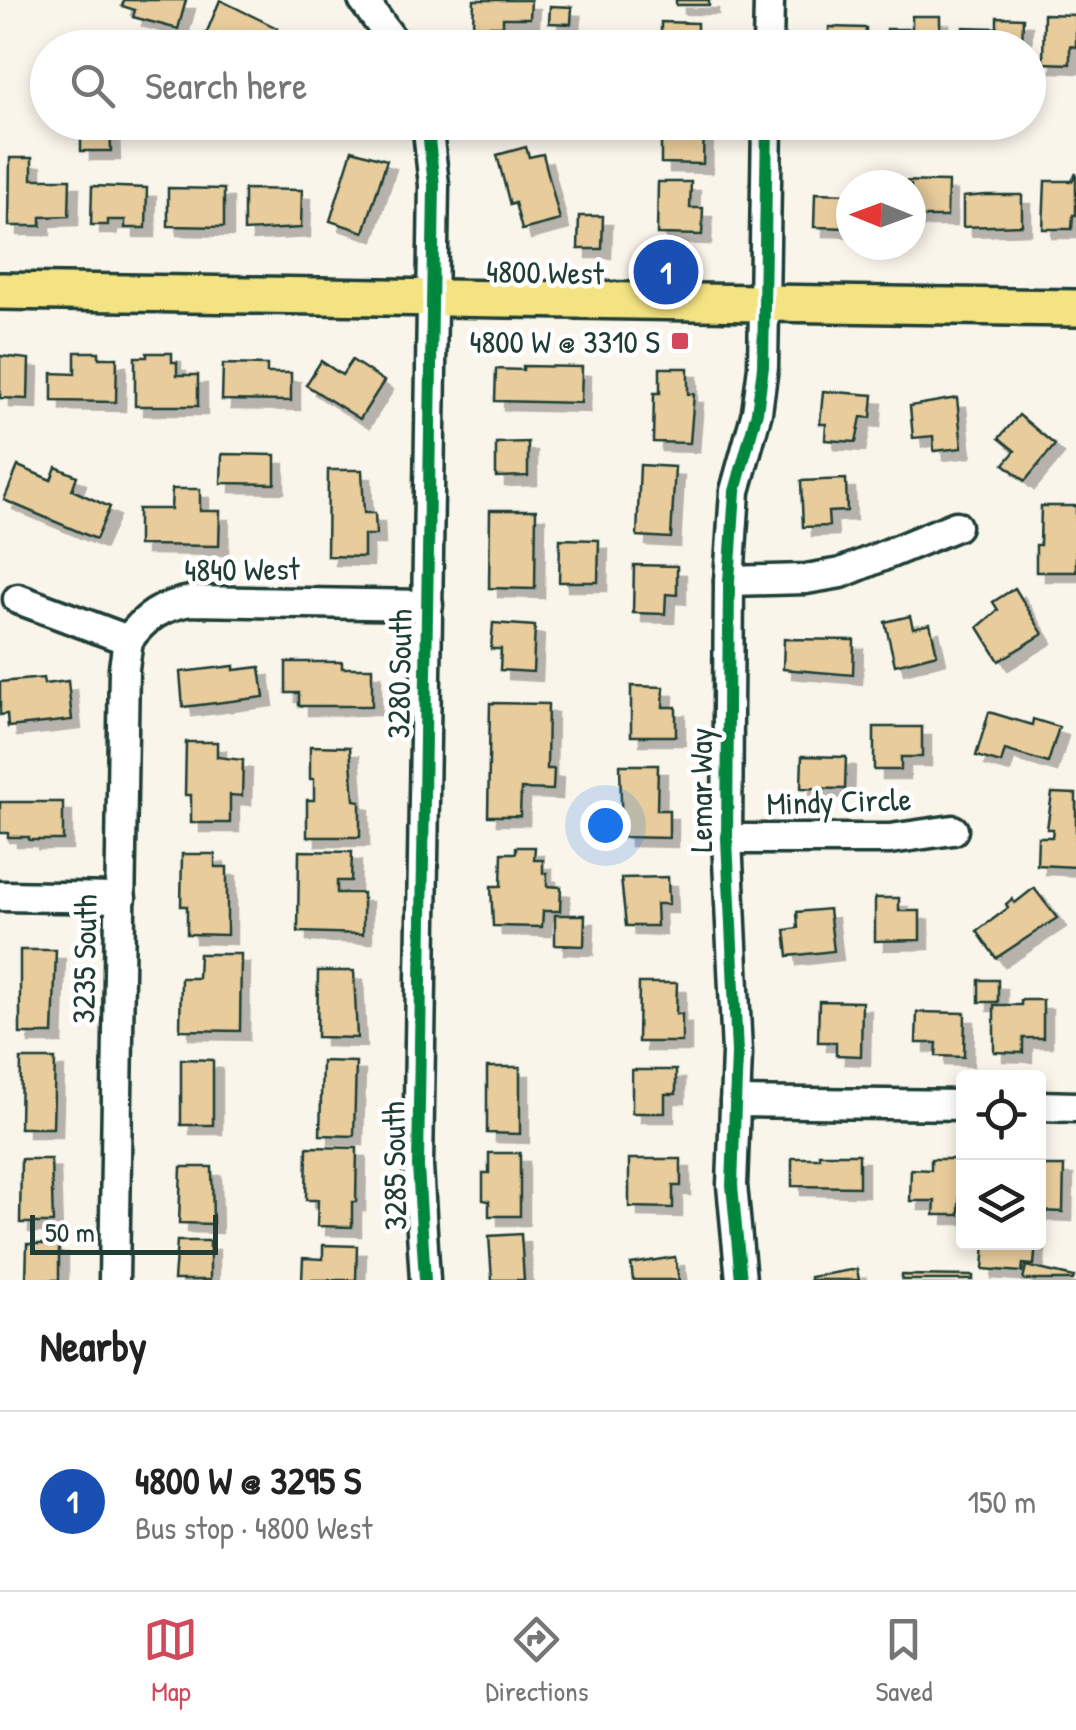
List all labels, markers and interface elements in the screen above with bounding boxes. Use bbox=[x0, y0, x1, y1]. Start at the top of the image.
search box bbox=[30, 30, 1046, 140]
icon: search bbox=[65, 58, 120, 113]
text: Search here bbox=[145, 59, 307, 111]
north arrow bbox=[836, 170, 926, 260]
pin: 1 bbox=[634, 234, 698, 310]
street label: 4800 West bbox=[486, 249, 605, 295]
place label: 4800 W @ 3310 S bbox=[469, 320, 660, 363]
marker: 4800 W @ 3310 S bbox=[669, 330, 691, 352]
street label: 4840 West bbox=[184, 546, 301, 592]
street label: 3280 South bbox=[376, 609, 422, 739]
street label: Lemar Way bbox=[679, 728, 722, 852]
street label: Mindy Circle bbox=[766, 777, 912, 825]
your location bbox=[580, 800, 631, 851]
street label: 3235 South bbox=[61, 894, 107, 1024]
map controls bbox=[956, 1070, 1046, 1250]
button: locate bbox=[956, 1070, 1046, 1160]
street label: 3285 South bbox=[371, 1101, 417, 1231]
button: layers bbox=[956, 1160, 1046, 1250]
scale bar bbox=[30, 1210, 218, 1254]
text: 50 m bbox=[45, 1213, 95, 1251]
text: Nearby bbox=[40, 1317, 147, 1374]
text: 4800 W @ 3295 S bbox=[135, 1454, 361, 1506]
text: 1 bbox=[67, 1480, 78, 1523]
text: 150 m bbox=[967, 1480, 1036, 1523]
text: Bus stop · 4800 West bbox=[135, 1506, 372, 1549]
tab: Map bbox=[143, 1612, 198, 1710]
tab: Directions bbox=[485, 1612, 588, 1710]
tab: Saved bbox=[875, 1612, 933, 1710]

